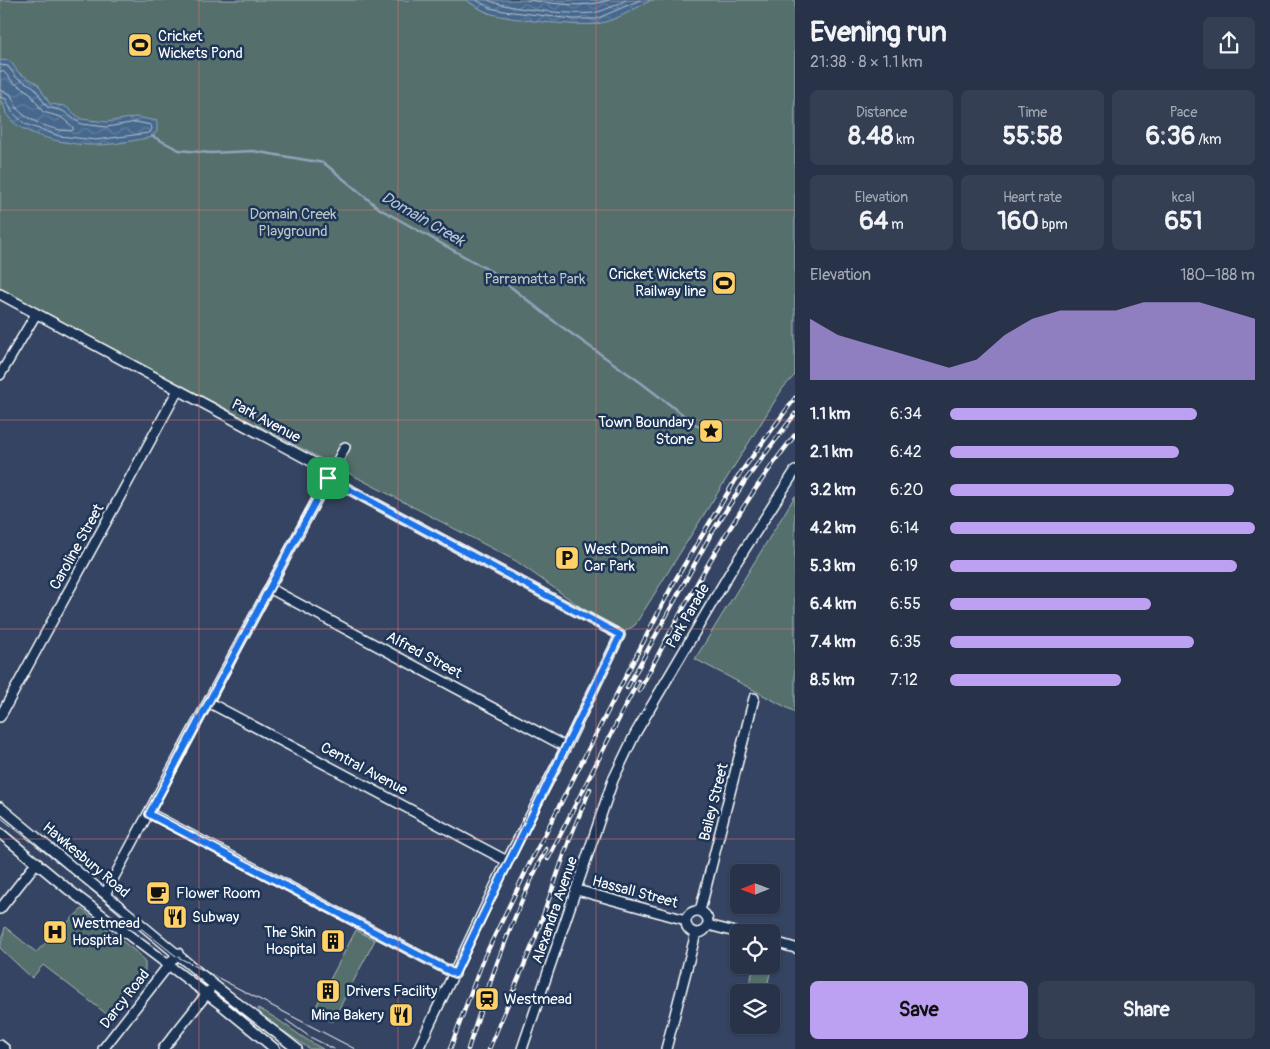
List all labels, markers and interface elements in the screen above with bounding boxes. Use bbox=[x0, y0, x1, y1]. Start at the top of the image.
text: Evening run bbox=[810, 15, 947, 50]
button: share bbox=[1203, 17, 1255, 69]
place label: Cricket Wickets Pond bbox=[158, 27, 243, 63]
sports icon: Cricket Wickets Pond bbox=[127, 32, 153, 58]
text: 21:38 · 8 × 1.1 km bbox=[810, 52, 923, 72]
text: Distance bbox=[856, 104, 907, 121]
text: Time bbox=[1018, 104, 1047, 121]
text: Pace bbox=[1170, 104, 1197, 121]
text: 8.48 bbox=[848, 121, 893, 152]
text: 55:58 bbox=[1003, 121, 1062, 152]
text: 6:36 bbox=[1145, 121, 1195, 152]
text: km bbox=[893, 131, 915, 148]
text: /km bbox=[1195, 131, 1222, 148]
water label: Domain Creek bbox=[378, 187, 469, 252]
text: Elevation bbox=[855, 189, 908, 206]
text: Heart rate bbox=[1003, 189, 1062, 206]
text: kcal bbox=[1172, 189, 1195, 206]
park label: Domain Creek Playground bbox=[250, 205, 337, 241]
text: 64 bbox=[859, 206, 888, 237]
text: 160 bbox=[997, 206, 1039, 237]
text: 651 bbox=[1165, 206, 1202, 237]
text: m bbox=[888, 216, 904, 233]
text: bpm bbox=[1039, 216, 1068, 233]
place label: Cricket Wickets Railway line bbox=[609, 265, 707, 301]
text: Elevation bbox=[810, 265, 871, 285]
text: 180–188 m bbox=[1180, 265, 1255, 285]
park label: Parramatta Park bbox=[485, 270, 586, 289]
sports icon: Cricket Wickets Railway line bbox=[711, 270, 737, 296]
street label: Park Avenue bbox=[228, 395, 304, 447]
text: 1.1 km bbox=[810, 404, 850, 424]
text: 6:34 bbox=[890, 404, 922, 424]
place label: Town Boundary Stone bbox=[598, 413, 695, 449]
place icon: Town Boundary Stone bbox=[698, 418, 724, 444]
text: 2.1 km bbox=[810, 442, 853, 462]
text: 6:42 bbox=[890, 442, 922, 462]
pin bbox=[307, 457, 349, 499]
icon: arrive bbox=[314, 464, 342, 492]
text: 3.2 km bbox=[810, 480, 856, 500]
text: 6:20 bbox=[890, 480, 923, 500]
street label: Caroline Street bbox=[46, 500, 109, 593]
text: 4.2 km bbox=[810, 518, 856, 538]
text: 6:14 bbox=[890, 518, 919, 538]
place label: West Domain Car Park bbox=[584, 540, 669, 576]
parking icon: West Domain Car Park bbox=[554, 545, 580, 571]
text: 5.3 km bbox=[810, 556, 855, 576]
text: 6:19 bbox=[890, 556, 918, 576]
street label: Park Parade bbox=[662, 580, 714, 652]
text: 6.4 km bbox=[810, 594, 856, 614]
text: 6:55 bbox=[890, 594, 921, 614]
street label: Alfred Street bbox=[383, 627, 466, 683]
text: 7.4 km bbox=[810, 632, 856, 652]
text: 6:35 bbox=[890, 632, 921, 652]
text: 8.5 km bbox=[810, 670, 855, 690]
text: 7:12 bbox=[890, 670, 918, 690]
street label: Central Avenue bbox=[317, 738, 411, 800]
street label: Bailey Street bbox=[695, 760, 733, 843]
street label: Hawkesbury Road bbox=[39, 818, 133, 902]
street label: Alexandra Avenue bbox=[528, 853, 582, 966]
north arrow bbox=[730, 864, 780, 914]
map controls bbox=[730, 864, 780, 1034]
street label: Hassall Street bbox=[590, 871, 681, 913]
cafe icon: Flower Room bbox=[145, 880, 171, 906]
place label: Flower Room bbox=[176, 884, 260, 903]
restaurant icon: Subway bbox=[162, 904, 188, 930]
place label: Subway bbox=[192, 908, 240, 927]
place label: Westmead Hospital bbox=[72, 914, 140, 950]
hospital icon: Westmead Hospital bbox=[42, 919, 68, 945]
place label: The Skin Hospital bbox=[264, 923, 316, 959]
button: locate bbox=[730, 924, 780, 974]
building icon: The Skin Hospital bbox=[320, 928, 346, 954]
street label: Darcy Road bbox=[96, 966, 154, 1032]
building icon: Drivers Facility bbox=[315, 978, 341, 1004]
button: Save bbox=[810, 981, 1028, 1039]
button: Share bbox=[1038, 981, 1255, 1039]
place label: Drivers Facility bbox=[346, 982, 438, 1001]
button: layers bbox=[730, 984, 780, 1034]
station icon: Westmead bbox=[474, 986, 500, 1012]
place label: Westmead bbox=[504, 990, 572, 1009]
restaurant icon: Mina Bakery bbox=[388, 1002, 414, 1028]
place label: Mina Bakery bbox=[311, 1006, 385, 1025]

